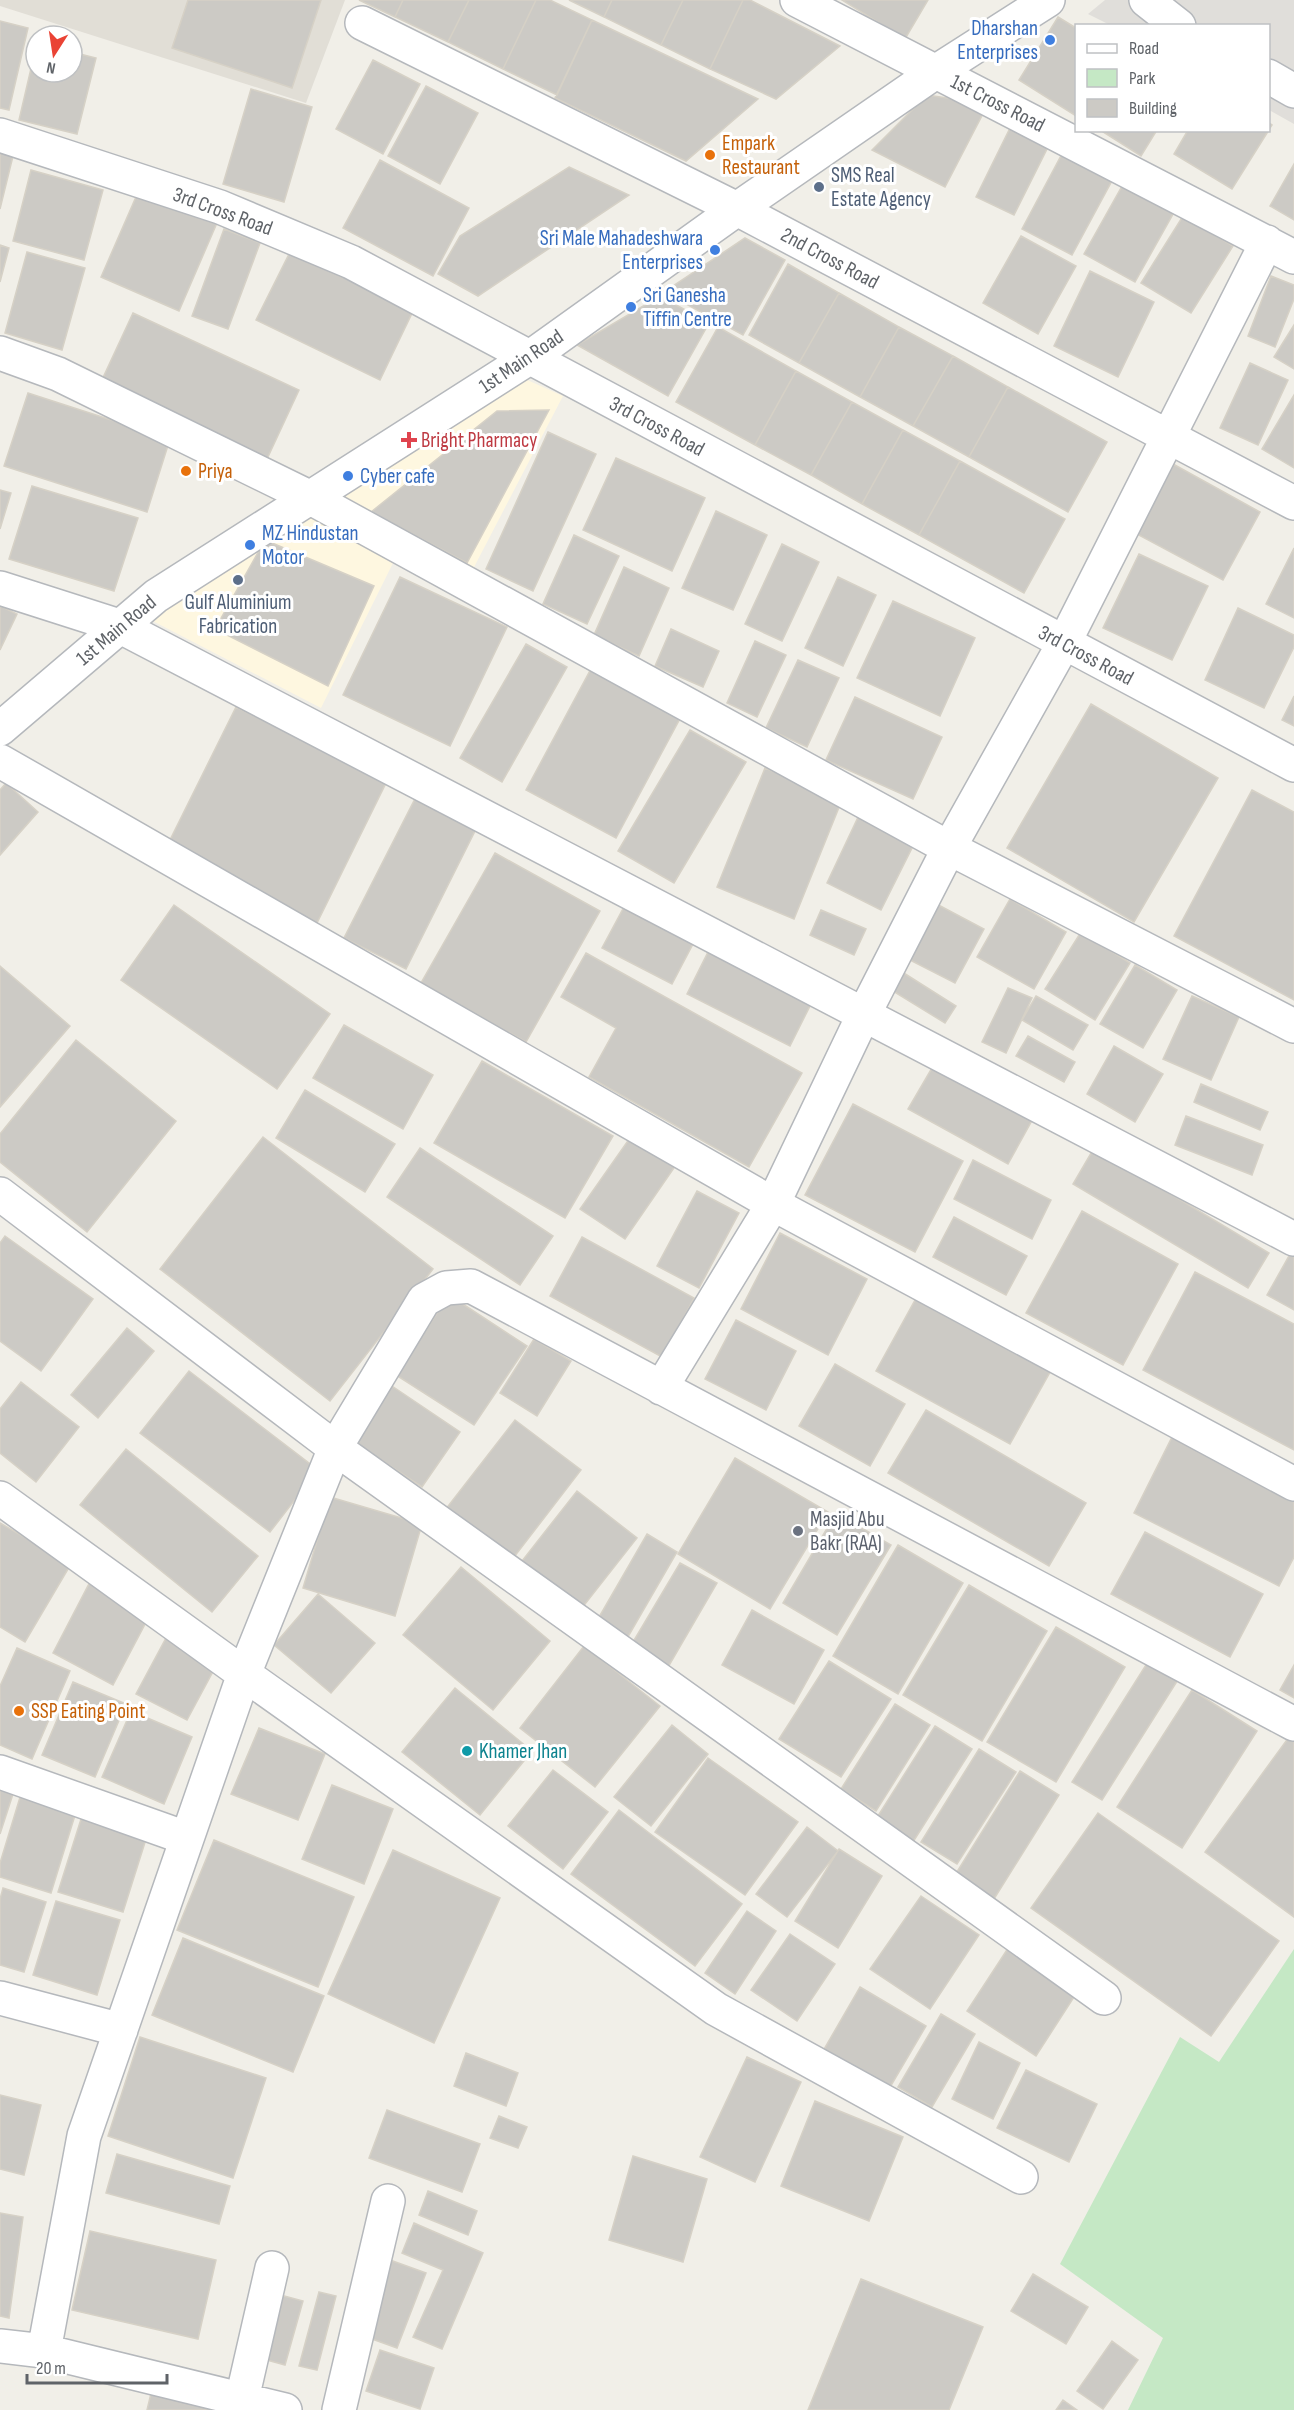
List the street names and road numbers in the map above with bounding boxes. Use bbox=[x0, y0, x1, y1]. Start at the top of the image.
street label: 1st Cross Road bbox=[947, 69, 1049, 138]
street label: 3rd Cross Road bbox=[170, 182, 276, 241]
street label: 2nd Cross Road bbox=[776, 222, 883, 295]
street label: 1st Main Road bbox=[474, 324, 568, 399]
street label: 3rd Cross Road bbox=[605, 391, 709, 462]
street label: 1st Main Road bbox=[71, 590, 161, 671]
street label: 3rd Cross Road bbox=[1034, 620, 1138, 691]

